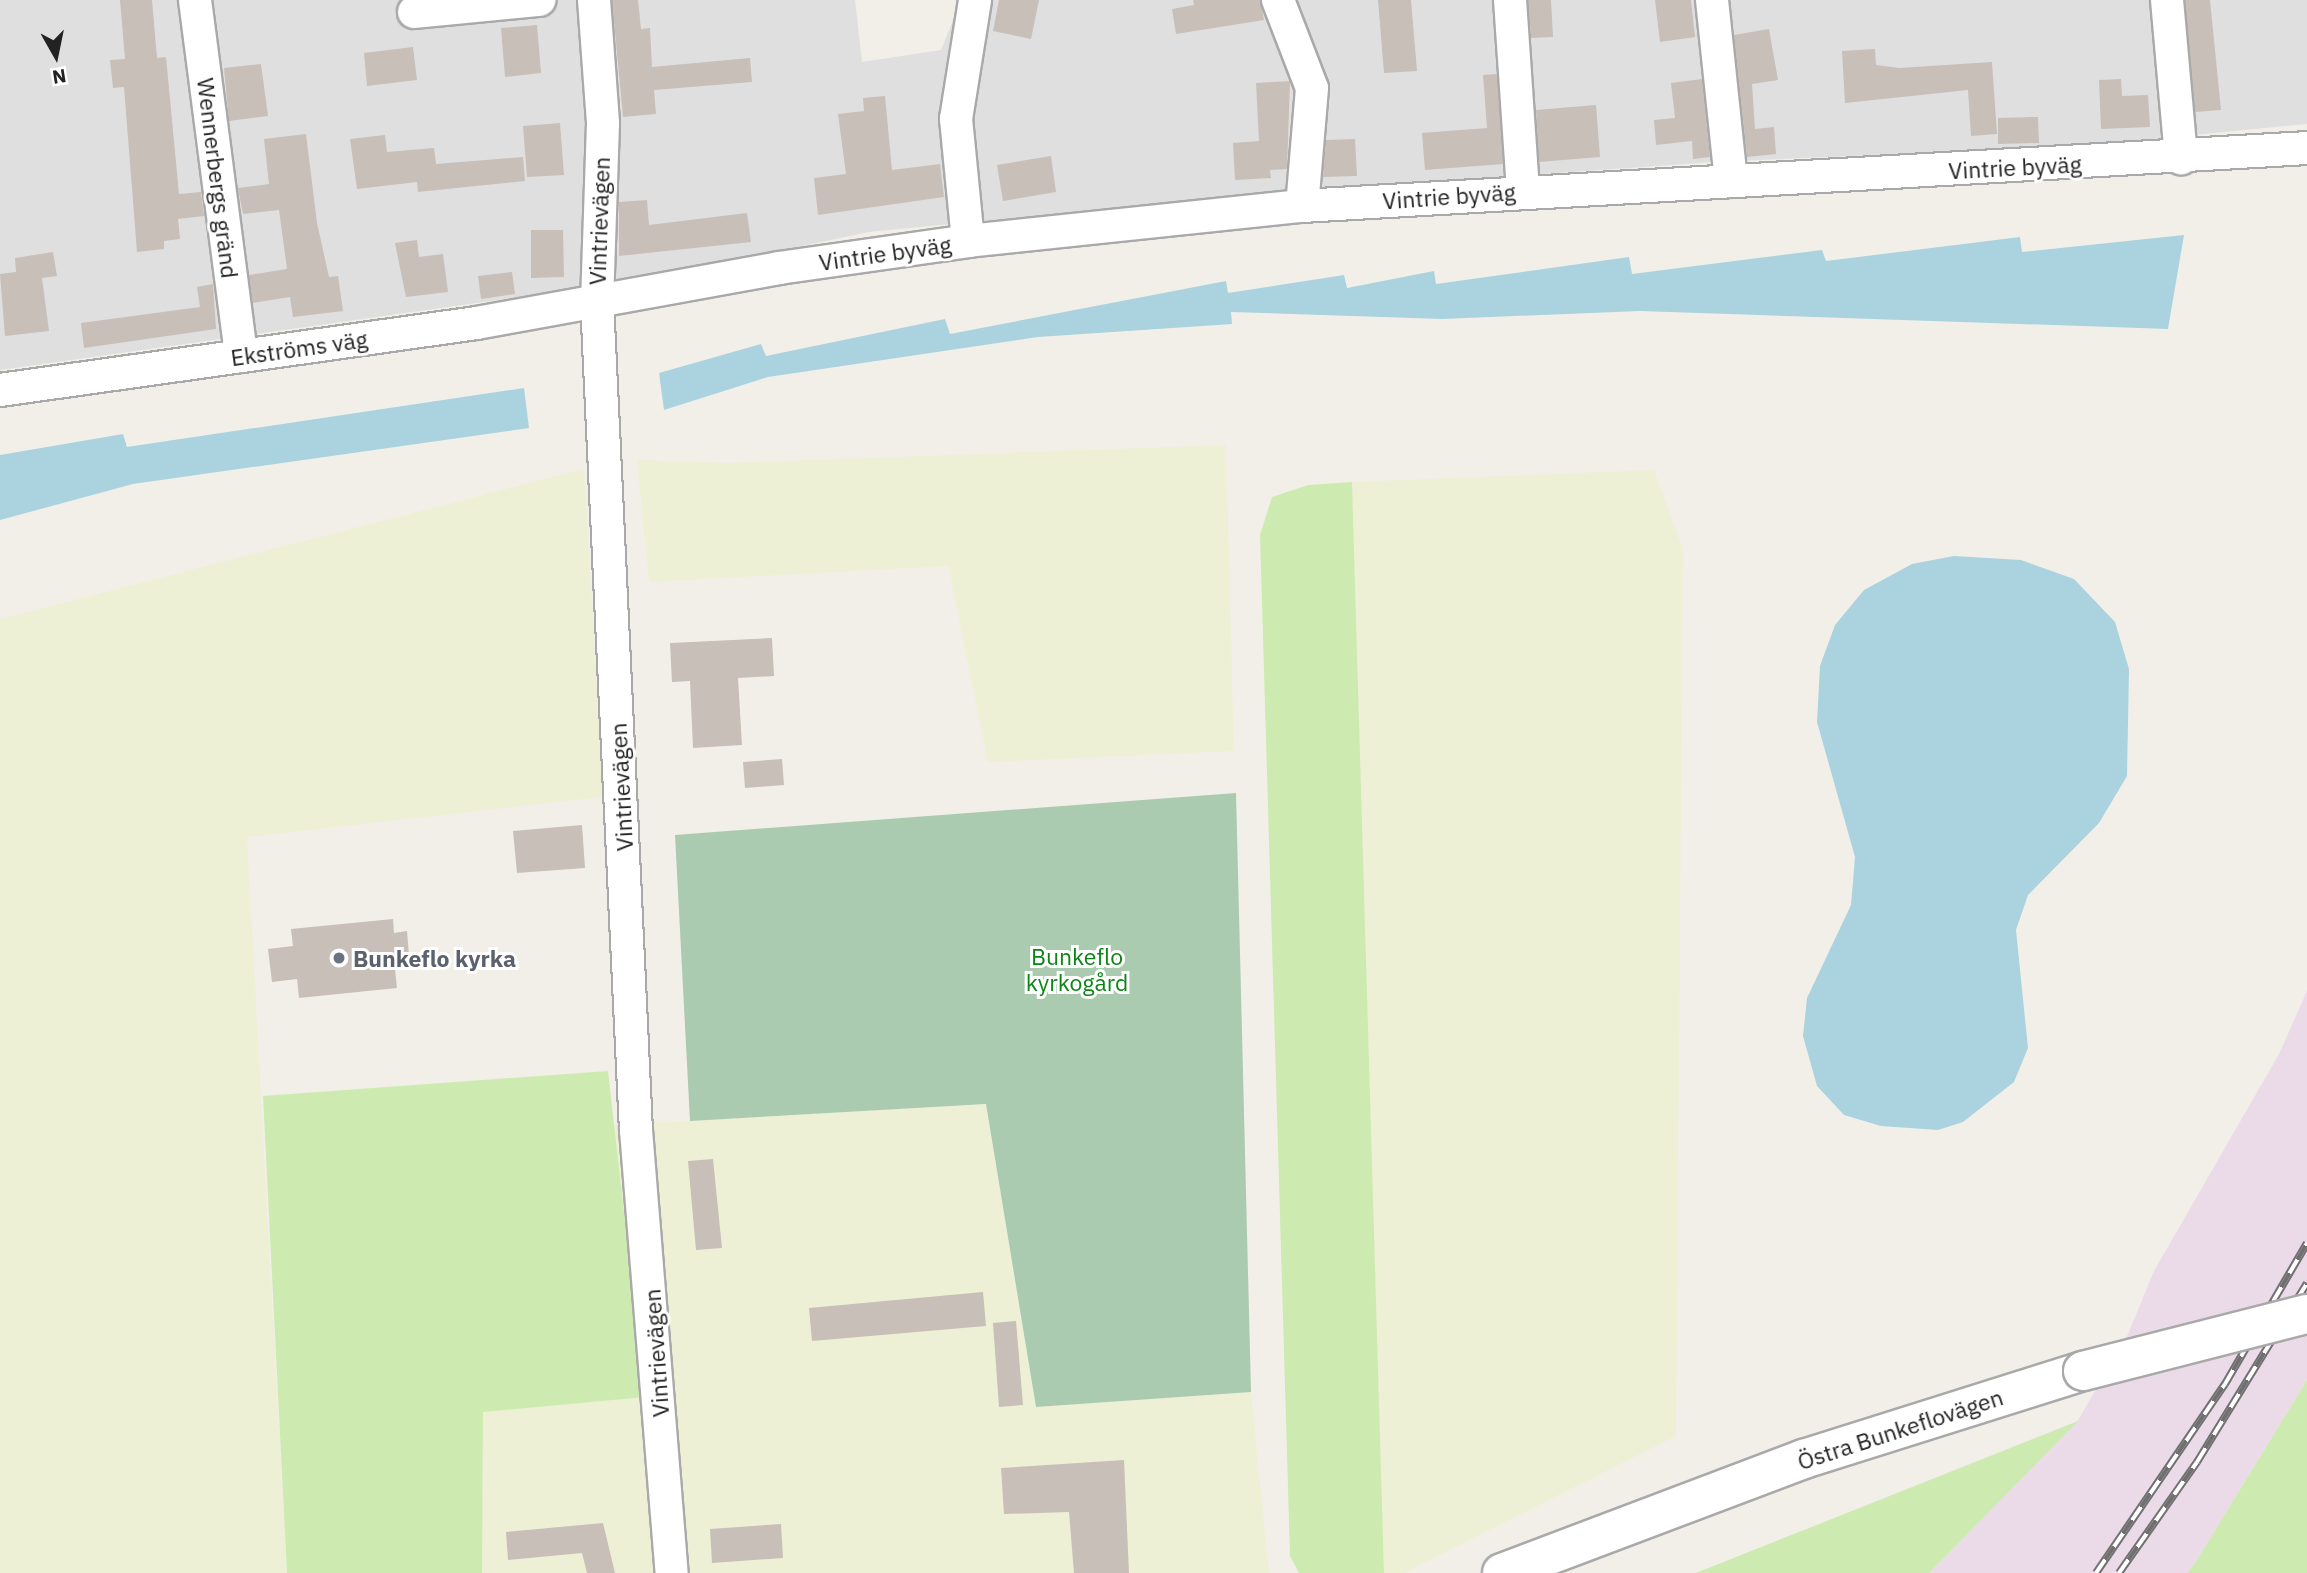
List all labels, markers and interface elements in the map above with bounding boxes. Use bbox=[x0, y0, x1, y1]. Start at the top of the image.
north arrow bbox=[21, 21, 91, 91]
text: N bbox=[51, 64, 68, 90]
street label: Wennerbergs gränd bbox=[192, 76, 244, 280]
street label: Vintrie byväg bbox=[1948, 150, 2082, 184]
street label: Vintrievägen bbox=[583, 156, 615, 286]
street label: Vintrie byväg bbox=[1382, 178, 1516, 214]
street label: Vintrie byväg bbox=[817, 230, 953, 276]
street label: Ekströms väg bbox=[229, 325, 369, 371]
street label: Vintrievägen bbox=[604, 722, 638, 852]
park label: Bunkeflo kyrkogård bbox=[1026, 942, 1128, 996]
place label: Bunkeflo kyrka bbox=[353, 944, 516, 972]
marker: Bunkeflo kyrka bbox=[331, 950, 347, 966]
street label: Vintrievägen bbox=[638, 1288, 674, 1418]
street label: Östra Bunkeflovägen bbox=[1794, 1383, 2006, 1475]

